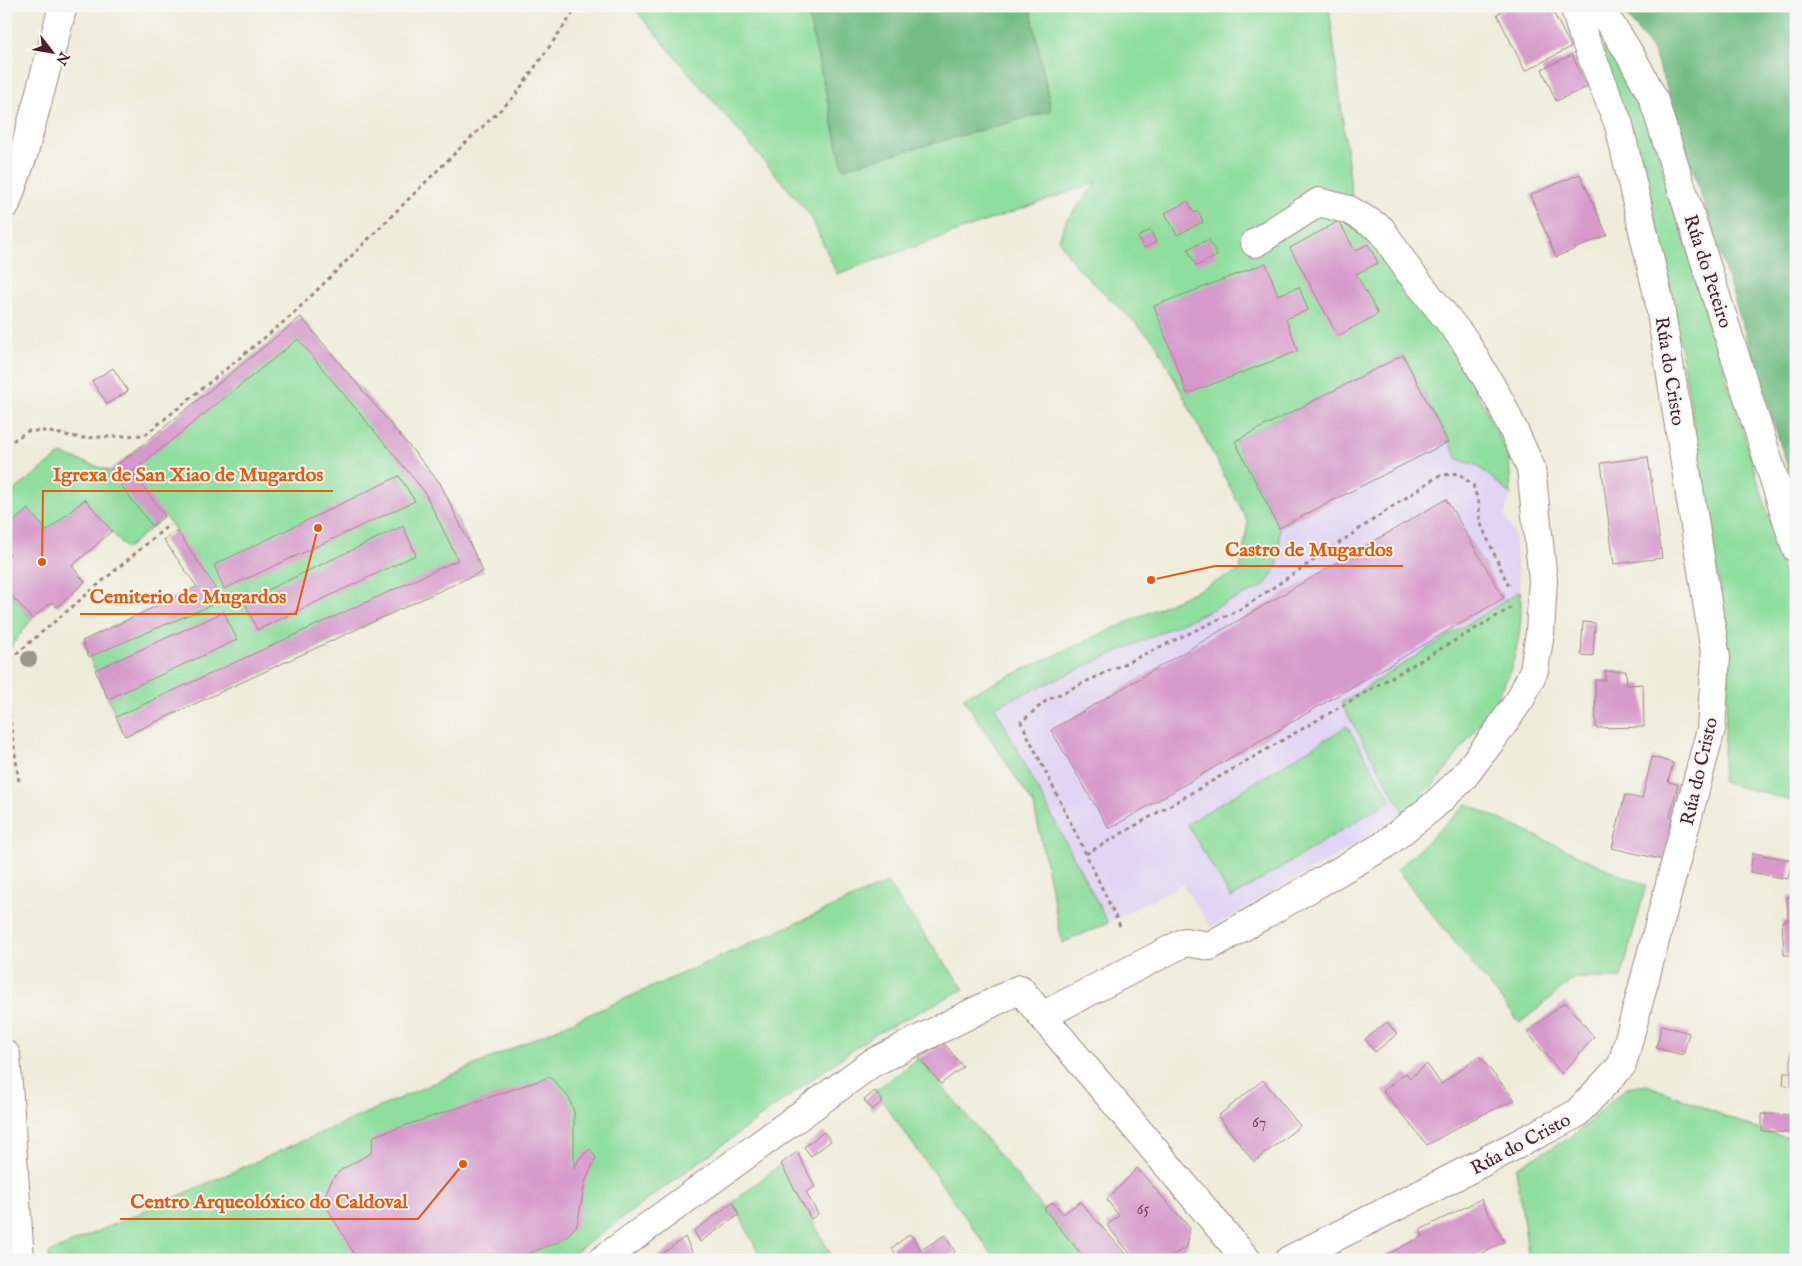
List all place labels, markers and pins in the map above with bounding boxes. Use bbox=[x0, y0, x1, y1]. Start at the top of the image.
callout: Igrexa de San Xiao de Mugardos bbox=[43, 456, 333, 491]
callout: Castro de Mugardos bbox=[1215, 531, 1403, 566]
callout: Cemiterio de Mugardos bbox=[80, 579, 296, 614]
callout: Centro Arqueolóxico do Caldoval bbox=[120, 1184, 418, 1219]

